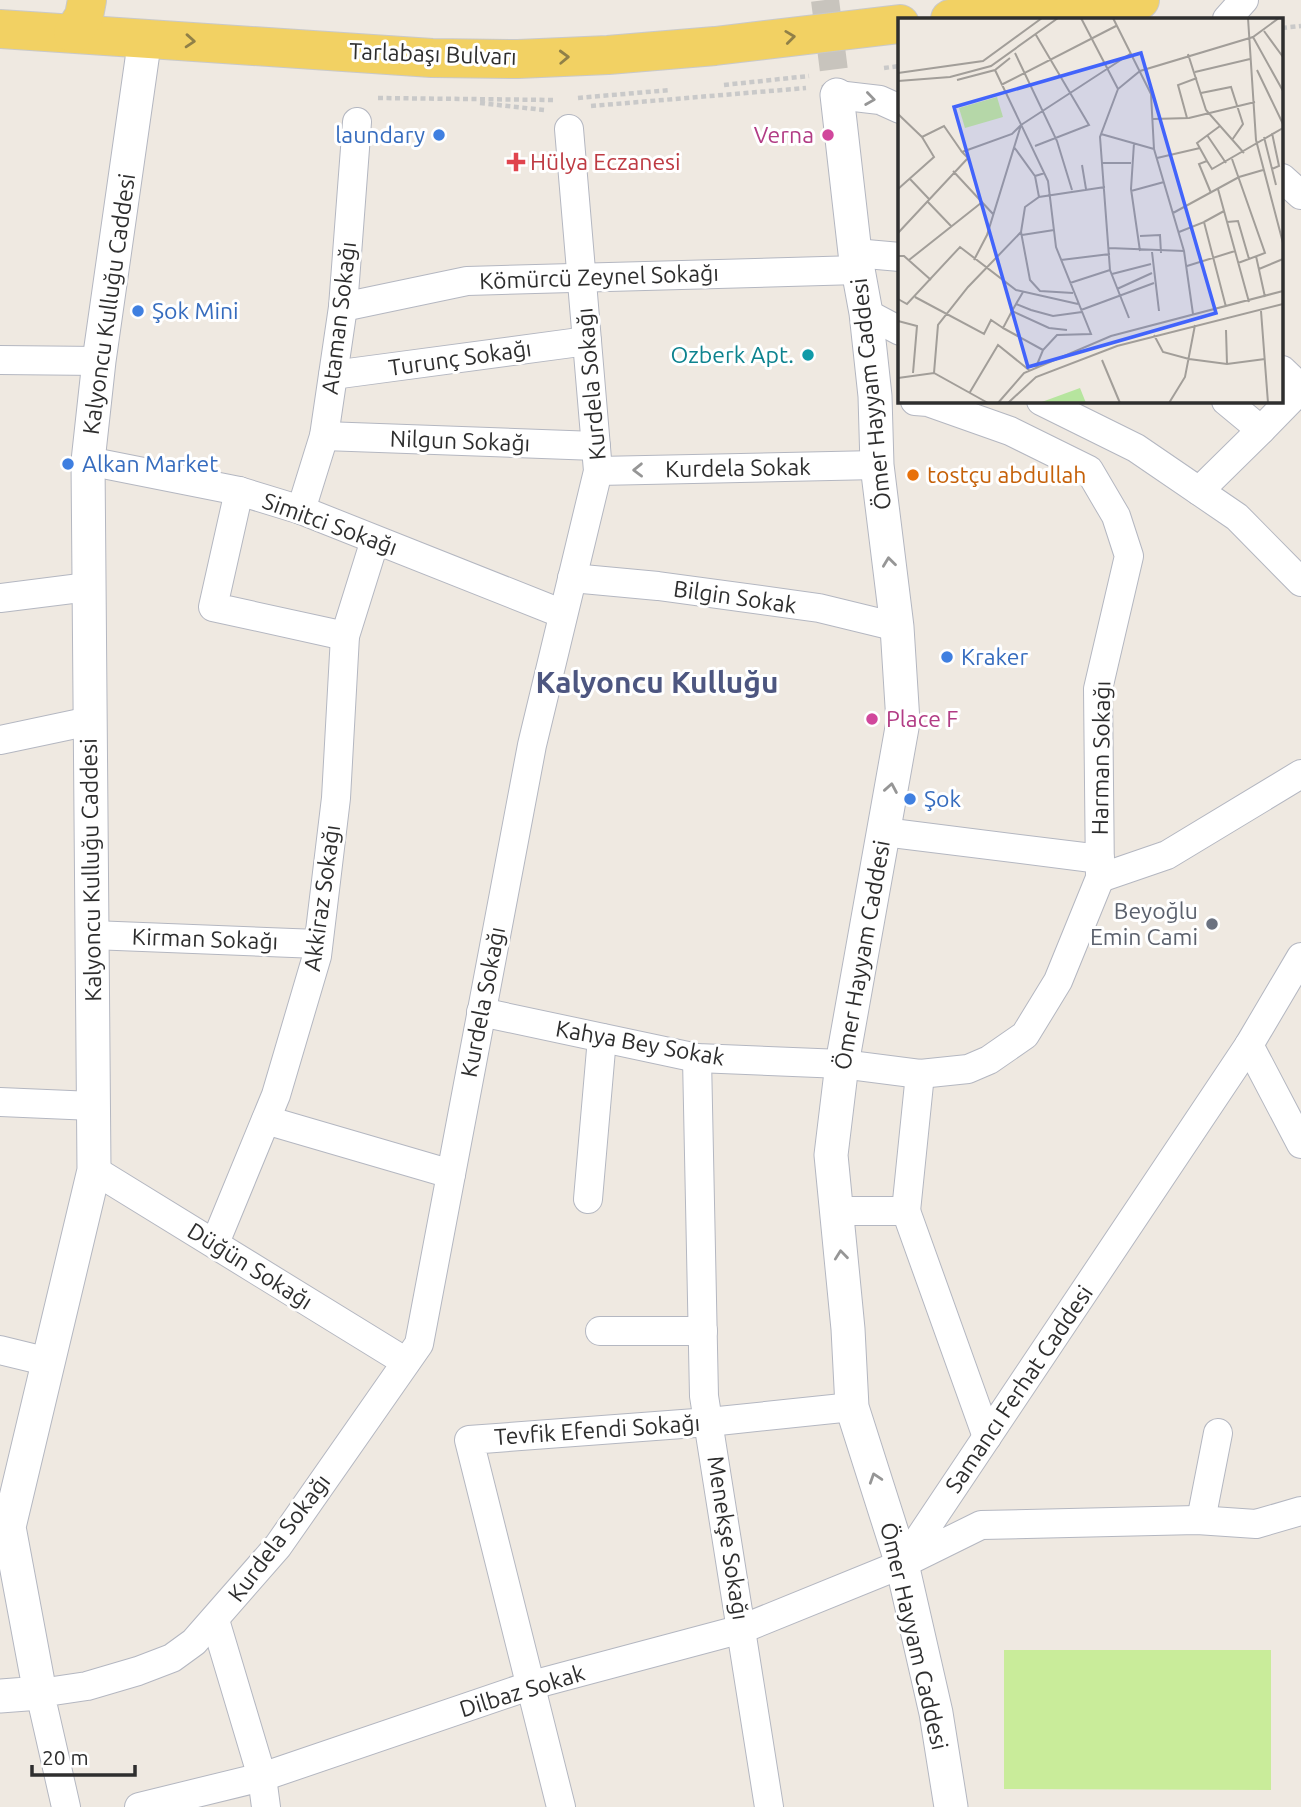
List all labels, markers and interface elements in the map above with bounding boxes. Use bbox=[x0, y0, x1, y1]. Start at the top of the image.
inset map bbox=[898, 18, 1284, 402]
one-way arrow bbox=[784, 30, 796, 45]
one-way arrow bbox=[185, 33, 196, 48]
street label: Tarlabaşı Bulvarı bbox=[349, 38, 517, 69]
one-way arrow bbox=[559, 49, 570, 64]
one-way arrow bbox=[864, 92, 875, 107]
place label: laundary bbox=[335, 122, 425, 147]
place label: Verna bbox=[754, 122, 814, 147]
marker: laundary bbox=[431, 127, 447, 143]
marker: Verna bbox=[820, 127, 836, 143]
place label: Hülya Eczanesi bbox=[530, 149, 681, 174]
marker: Hülya Eczanesi bbox=[508, 154, 524, 170]
street label: Kalyoncu Kulluğu Caddesi bbox=[78, 172, 139, 436]
street label: Ataman Sokağı bbox=[317, 240, 360, 396]
street label: Kömürcü Zeynel Sokağı bbox=[479, 260, 719, 293]
street label: Ömer Hayyam Caddesi bbox=[846, 277, 895, 511]
place label: Şok Mini bbox=[152, 298, 239, 323]
marker: Şok Mini bbox=[130, 303, 146, 319]
street label: Kurdela Sokağı bbox=[571, 307, 610, 461]
street label: Turunç Sokağı bbox=[387, 335, 533, 380]
place label: Ozberk Apt. bbox=[670, 342, 794, 367]
marker: Ozberk Apt. bbox=[800, 347, 816, 363]
street label: Nilgun Sokağı bbox=[389, 426, 531, 455]
place label: Alkan Market bbox=[82, 451, 218, 476]
street label: Kurdela Sokak bbox=[665, 454, 811, 481]
marker: Alkan Market bbox=[60, 456, 76, 472]
one-way arrow bbox=[632, 462, 642, 478]
place label: tostçu abdullah bbox=[927, 462, 1086, 487]
marker: tostçu abdullah bbox=[905, 467, 921, 483]
street label: Simitci Sokağı bbox=[259, 488, 401, 559]
one-way arrow bbox=[881, 556, 896, 568]
street label: Bilgin Sokak bbox=[672, 575, 799, 618]
place label: Kraker bbox=[961, 644, 1028, 669]
marker: Kraker bbox=[939, 649, 955, 665]
district label: Kalyoncu Kulluğu bbox=[535, 665, 779, 699]
street label: Harman Sokağı bbox=[1087, 681, 1114, 835]
place label: Place F bbox=[886, 706, 958, 731]
marker: Place F bbox=[864, 711, 880, 727]
street label: Kalyoncu Kulluğu Caddesi bbox=[76, 738, 105, 1002]
one-way arrow bbox=[883, 782, 898, 794]
place label: Şok bbox=[924, 786, 962, 811]
marker: Şok bbox=[902, 791, 918, 807]
street label: Akkiraz Sokağı bbox=[299, 823, 344, 973]
street label: Ömer Hayyam Caddesi bbox=[829, 838, 894, 1072]
place label: Beyoğlu Emin Cami bbox=[1090, 898, 1198, 949]
marker: Beyoğlu Emin Cami bbox=[1204, 916, 1220, 932]
street label: Kirman Sokağı bbox=[131, 923, 279, 954]
street label: Kurdela Sokağı bbox=[456, 925, 509, 1079]
street label: Kahya Bey Sokak bbox=[554, 1015, 727, 1070]
street label: Düğün Sokağı bbox=[183, 1217, 317, 1314]
one-way arrow bbox=[833, 1249, 848, 1261]
street label: Samancı Ferhat Caddesi bbox=[940, 1281, 1097, 1497]
street label: Tevfik Efendi Sokağı bbox=[493, 1410, 701, 1449]
street label: Menekşe Sokağı bbox=[703, 1454, 754, 1622]
street label: Kurdela Sokağı bbox=[223, 1469, 335, 1606]
one-way arrow bbox=[868, 1473, 883, 1485]
street label: Ömer Hayyam Caddesi bbox=[876, 1520, 953, 1752]
street label: Dilbaz Sokak bbox=[456, 1660, 588, 1721]
scale bar bbox=[32, 1734, 135, 1778]
text: 20 m bbox=[42, 1745, 89, 1769]

